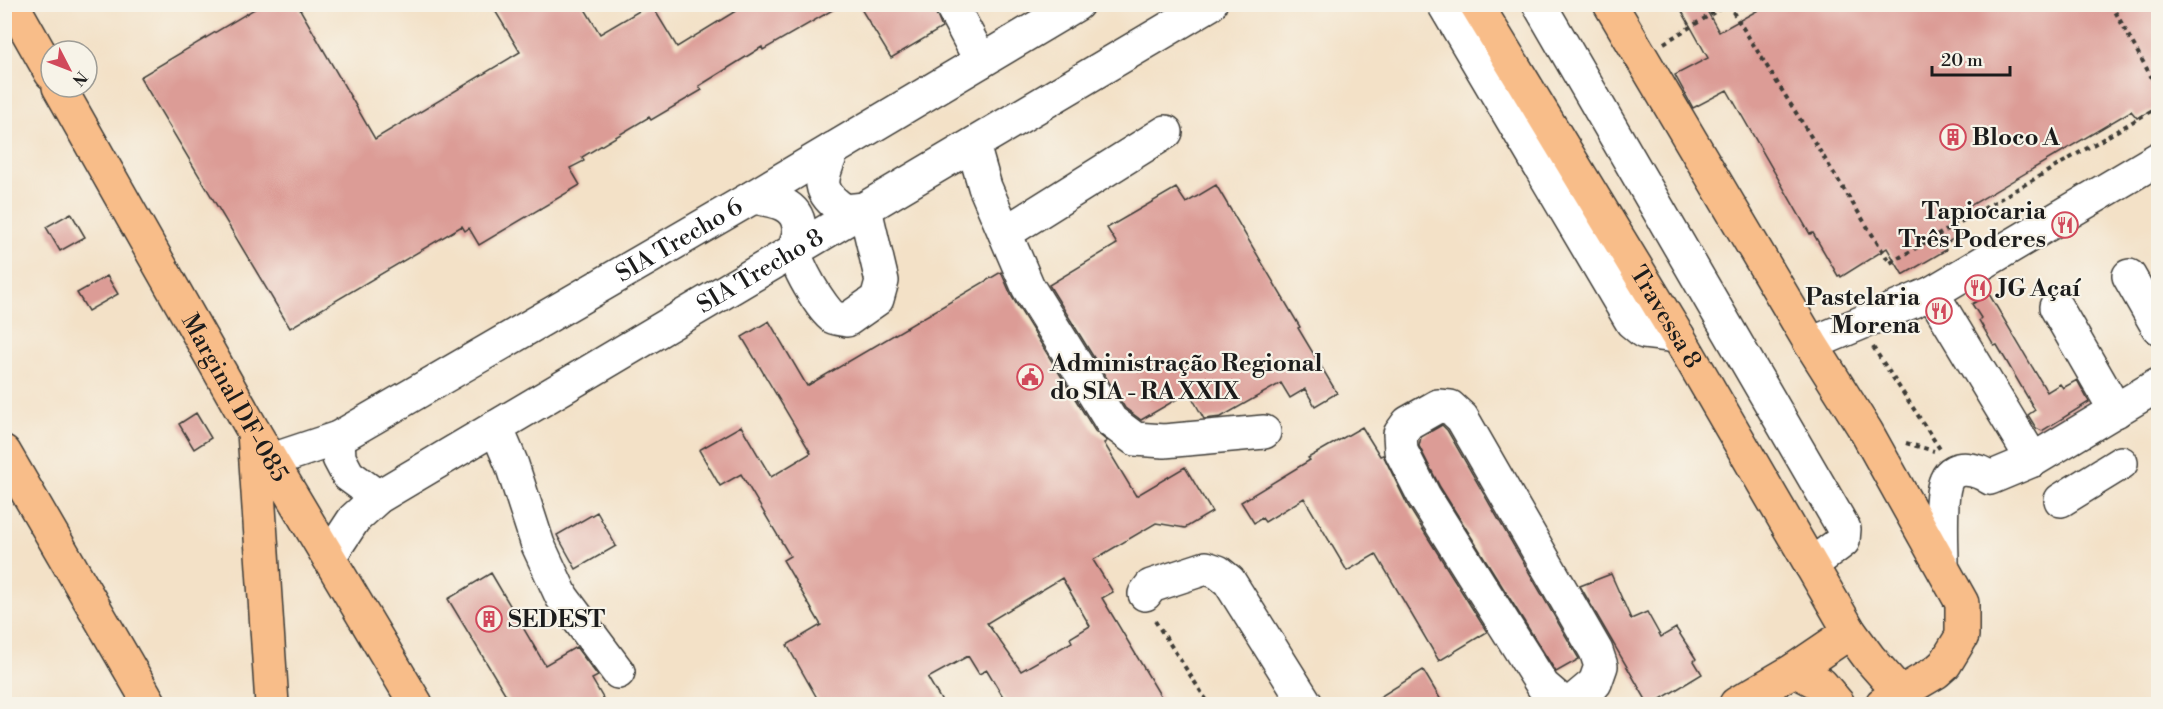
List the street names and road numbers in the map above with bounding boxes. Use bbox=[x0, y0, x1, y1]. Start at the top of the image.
street label: SIA Trecho 6 bbox=[611, 192, 748, 289]
street label: SIA Trecho 8 bbox=[692, 222, 829, 321]
street label: Travessa 8 bbox=[1623, 261, 1708, 374]
street label: Marginal DF-085 bbox=[174, 309, 294, 488]

